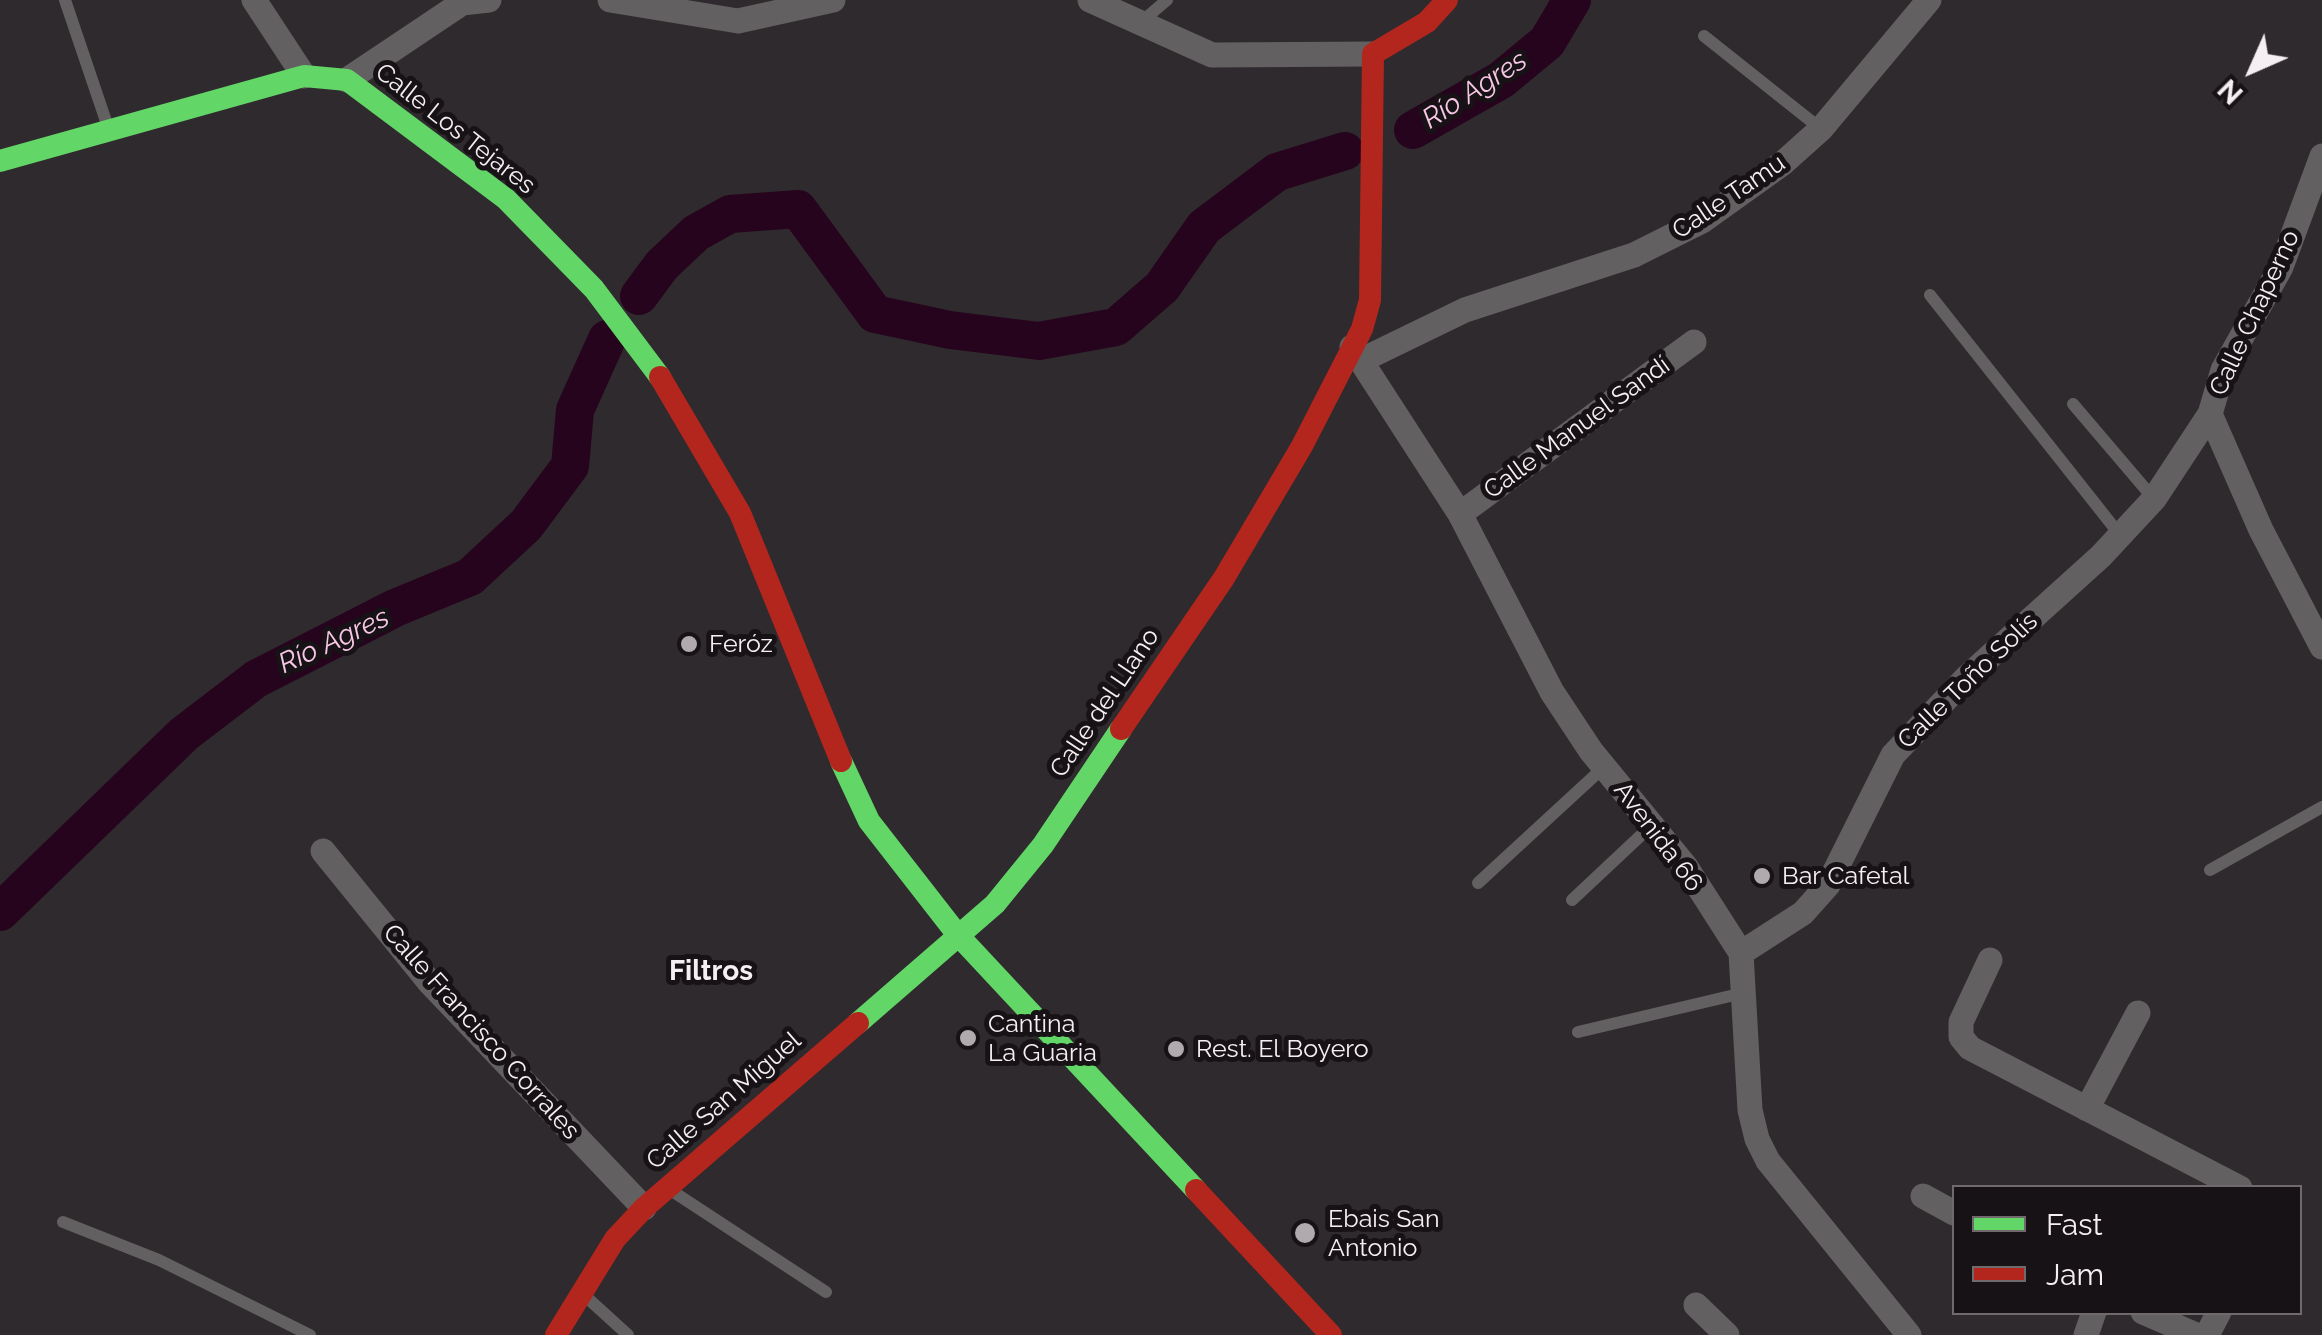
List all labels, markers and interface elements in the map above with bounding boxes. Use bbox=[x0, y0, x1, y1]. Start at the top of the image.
north arrow bbox=[2202, 20, 2302, 120]
water label: Río Agres bbox=[1416, 44, 1534, 136]
street label: Calle Los Tejares bbox=[369, 57, 541, 201]
text: N bbox=[2211, 72, 2250, 111]
street label: Calle Tamu bbox=[1667, 148, 1791, 246]
street label: Calle Chaperno bbox=[2204, 226, 2306, 400]
street label: Calle Manuel Sandí bbox=[1478, 350, 1676, 506]
water label: Río Agres bbox=[273, 601, 395, 681]
street label: Calle Toño Solís bbox=[1892, 607, 2044, 755]
street label: Calle del Llano bbox=[1044, 623, 1166, 783]
place label: Feróz bbox=[709, 629, 773, 659]
marker: Feróz bbox=[678, 633, 700, 655]
street label: Avenida 66 bbox=[1607, 776, 1709, 898]
place label: Bar Cafetal bbox=[1782, 861, 1909, 891]
marker: Bar Cafetal bbox=[1751, 865, 1773, 887]
street label: Calle Francisco Corrales bbox=[377, 918, 585, 1146]
district label: Filtros bbox=[669, 955, 753, 989]
place label: Cantina La Guaria bbox=[988, 1009, 1097, 1068]
street label: Calle San Miguel bbox=[641, 1026, 807, 1176]
marker: Cantina La Guaria bbox=[957, 1027, 979, 1049]
place label: Rest. El Boyero bbox=[1196, 1034, 1369, 1064]
marker: Rest. El Boyero bbox=[1165, 1038, 1187, 1060]
legend bbox=[1952, 1185, 2302, 1315]
place label: Ebais San Antonio bbox=[1328, 1204, 1440, 1263]
text: Fast bbox=[2046, 1207, 2103, 1242]
marker: Ebais San Antonio bbox=[1292, 1220, 1318, 1246]
text: Jam bbox=[2046, 1257, 2104, 1292]

